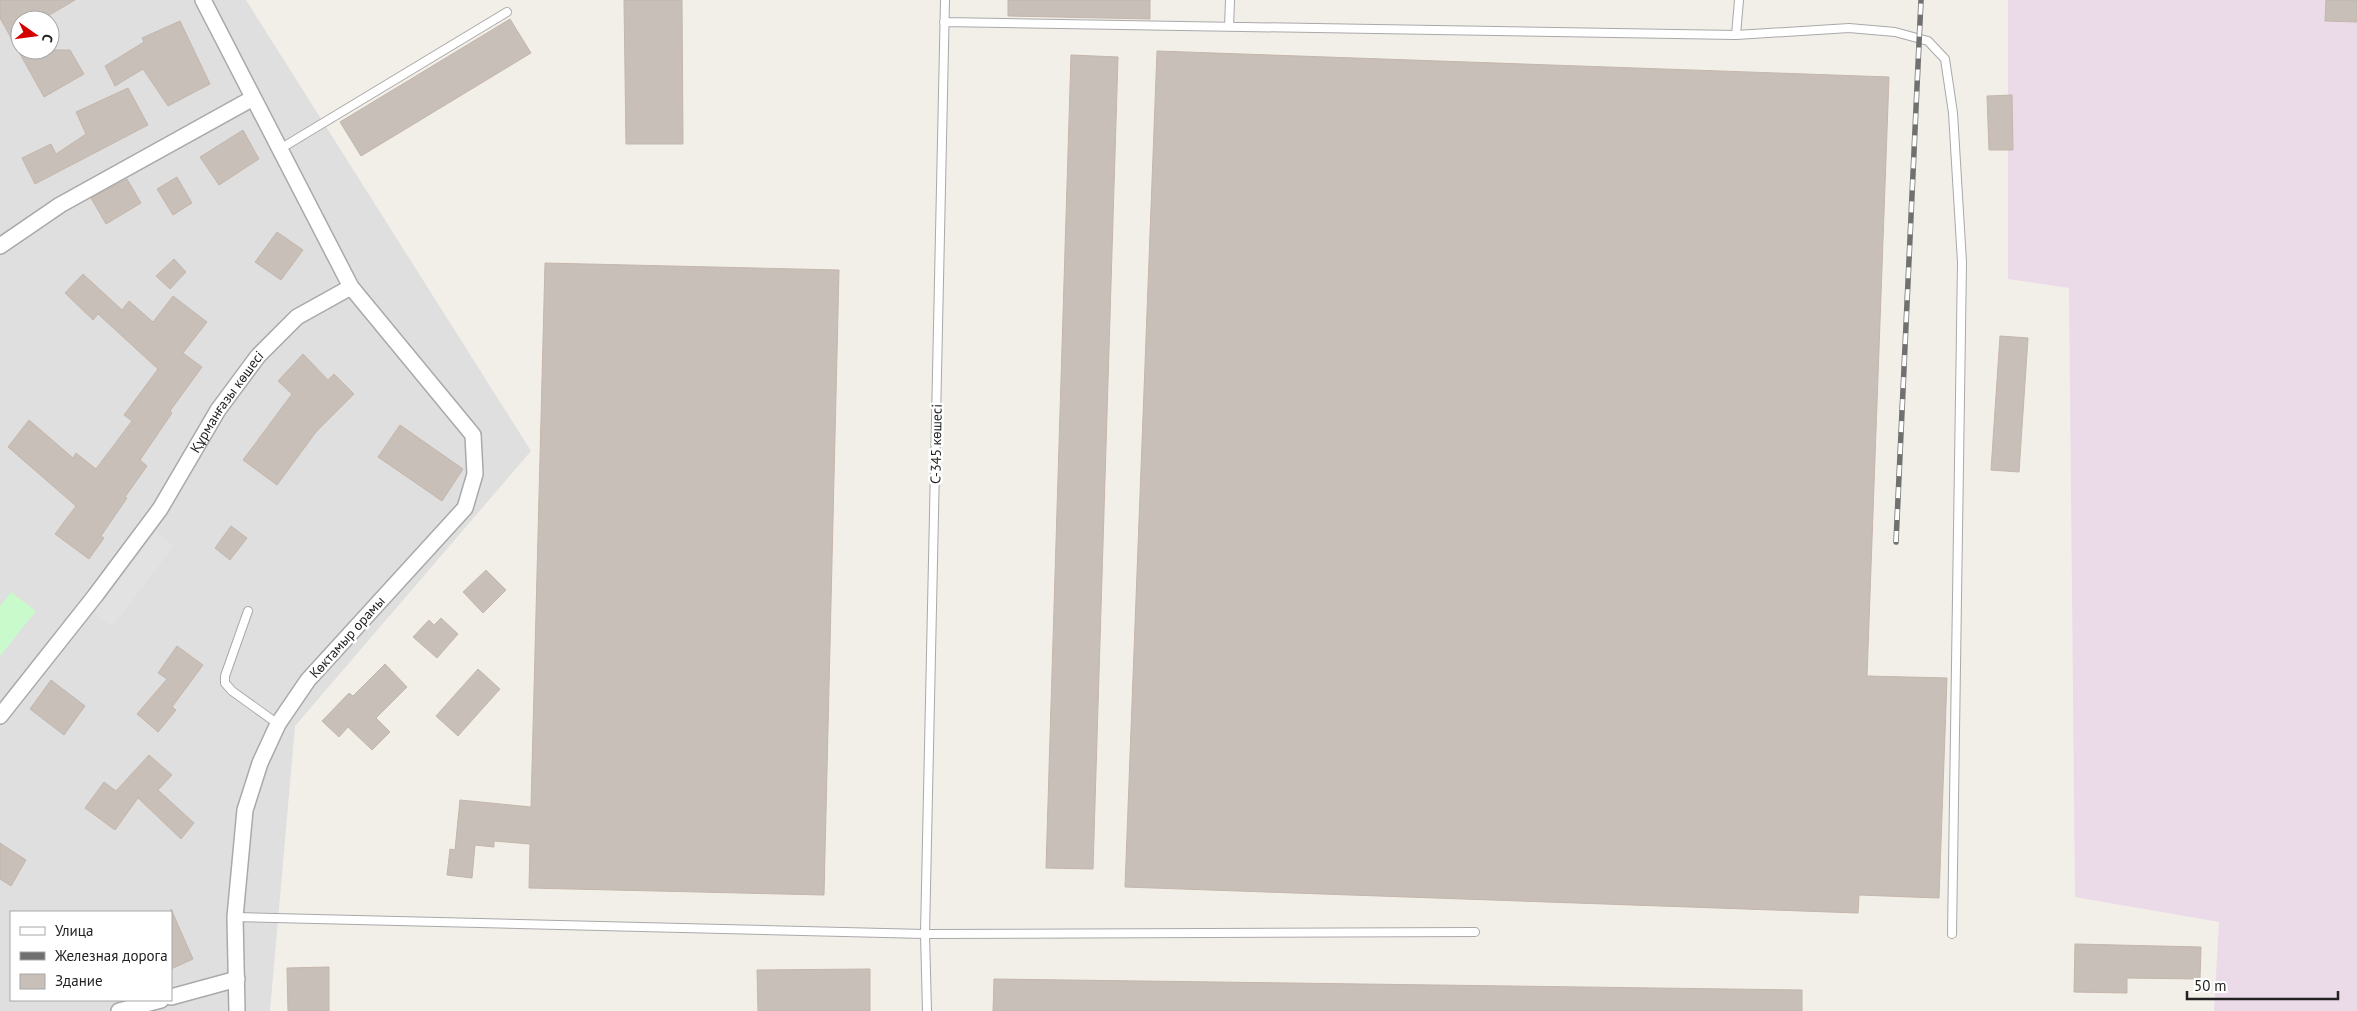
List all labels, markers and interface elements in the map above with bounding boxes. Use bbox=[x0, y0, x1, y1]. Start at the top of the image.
north arrow bbox=[10, 10, 60, 60]
text: С bbox=[38, 32, 57, 44]
street label: Құрманғазы көшесі bbox=[186, 347, 267, 456]
street label: С-345 көшесі bbox=[926, 404, 946, 484]
street label: Көктамыр орамы bbox=[305, 592, 389, 682]
legend bbox=[10, 911, 172, 1001]
text: Улица bbox=[55, 921, 93, 940]
text: Железная дорога bbox=[54, 946, 168, 965]
scale bar bbox=[2187, 968, 2338, 1000]
text: Здание bbox=[55, 971, 103, 990]
text: 50 m bbox=[2194, 976, 2227, 995]

